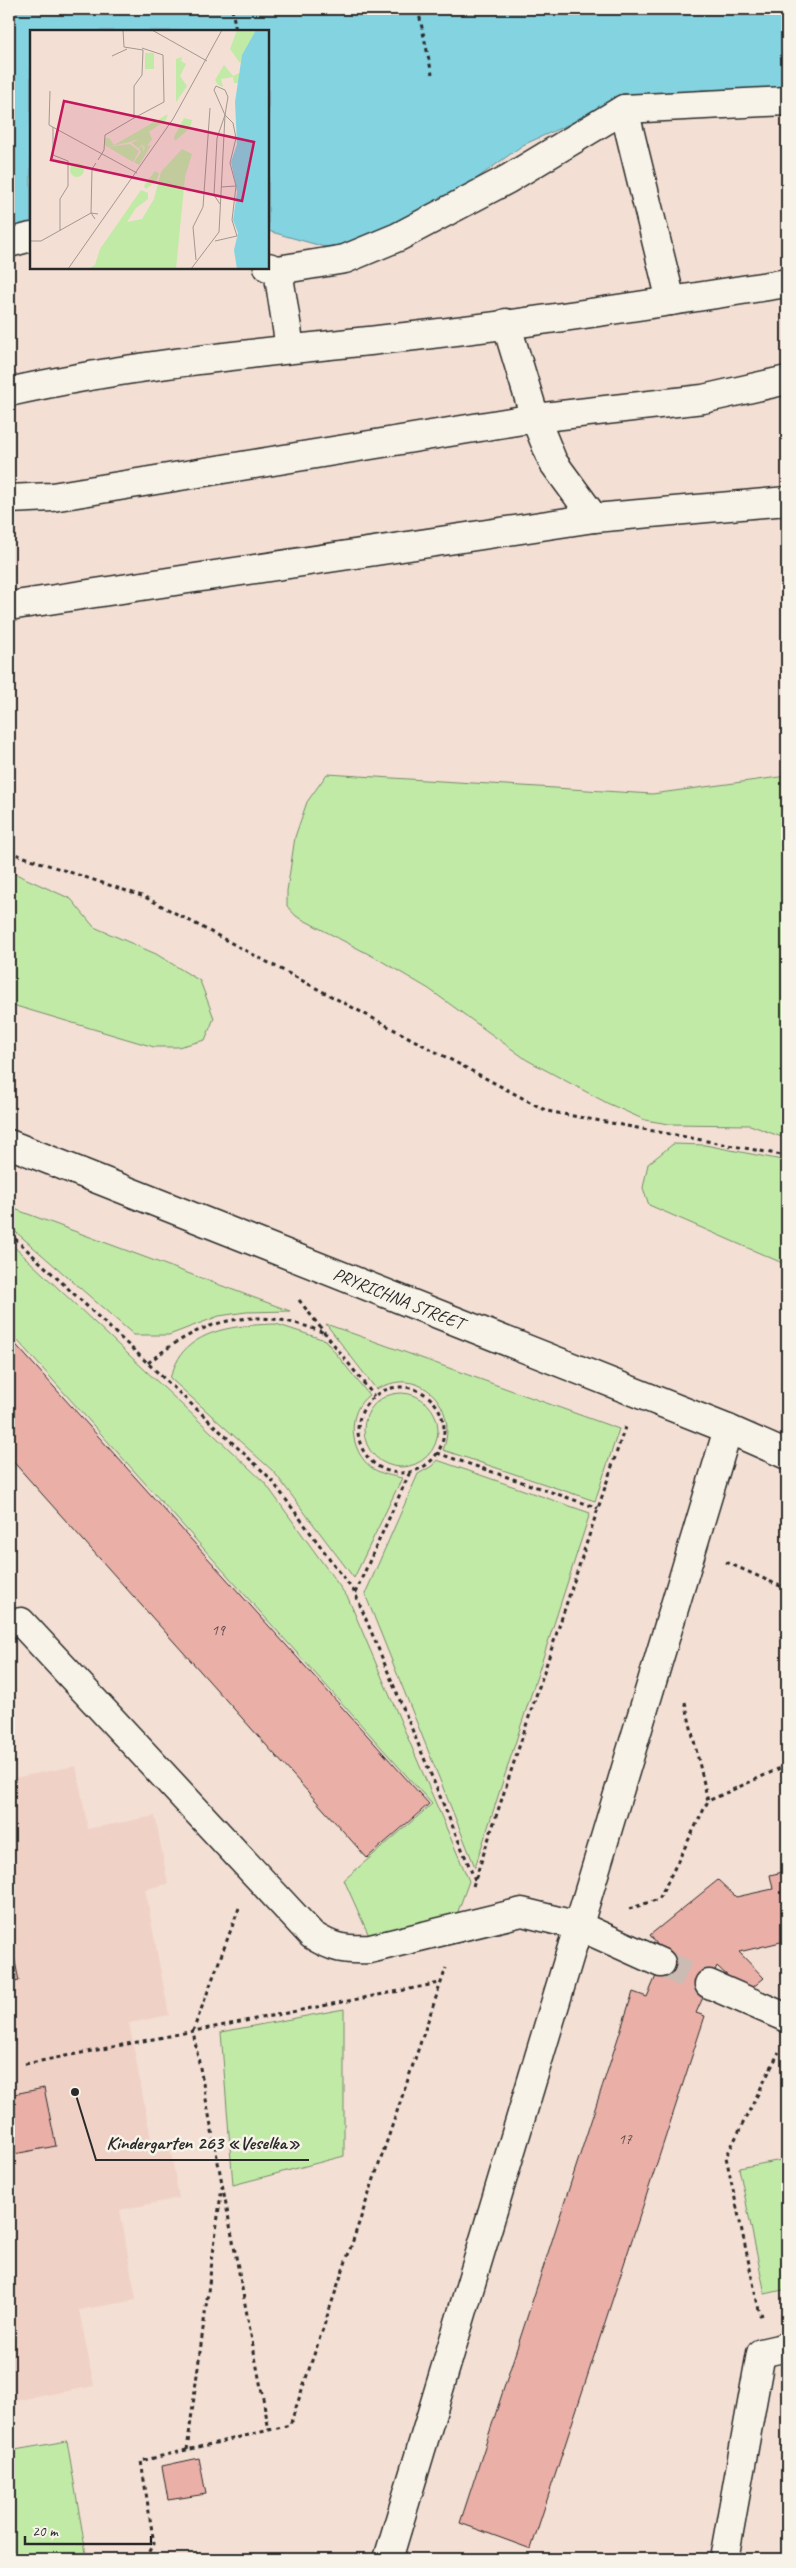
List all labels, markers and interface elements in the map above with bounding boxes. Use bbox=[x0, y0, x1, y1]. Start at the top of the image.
inset map bbox=[30, 30, 269, 269]
street label: PRYRICHNA STREET bbox=[330, 1263, 471, 1336]
house number: 19 bbox=[211, 1621, 226, 1640]
callout: Kindergarten 263 «Veselka» bbox=[96, 2126, 309, 2160]
house number: 17 bbox=[618, 2130, 633, 2149]
text: Kindergarten 263 «Veselka» bbox=[106, 2131, 300, 2155]
scale bar bbox=[25, 2513, 151, 2545]
text: 20 m bbox=[32, 2522, 59, 2541]

